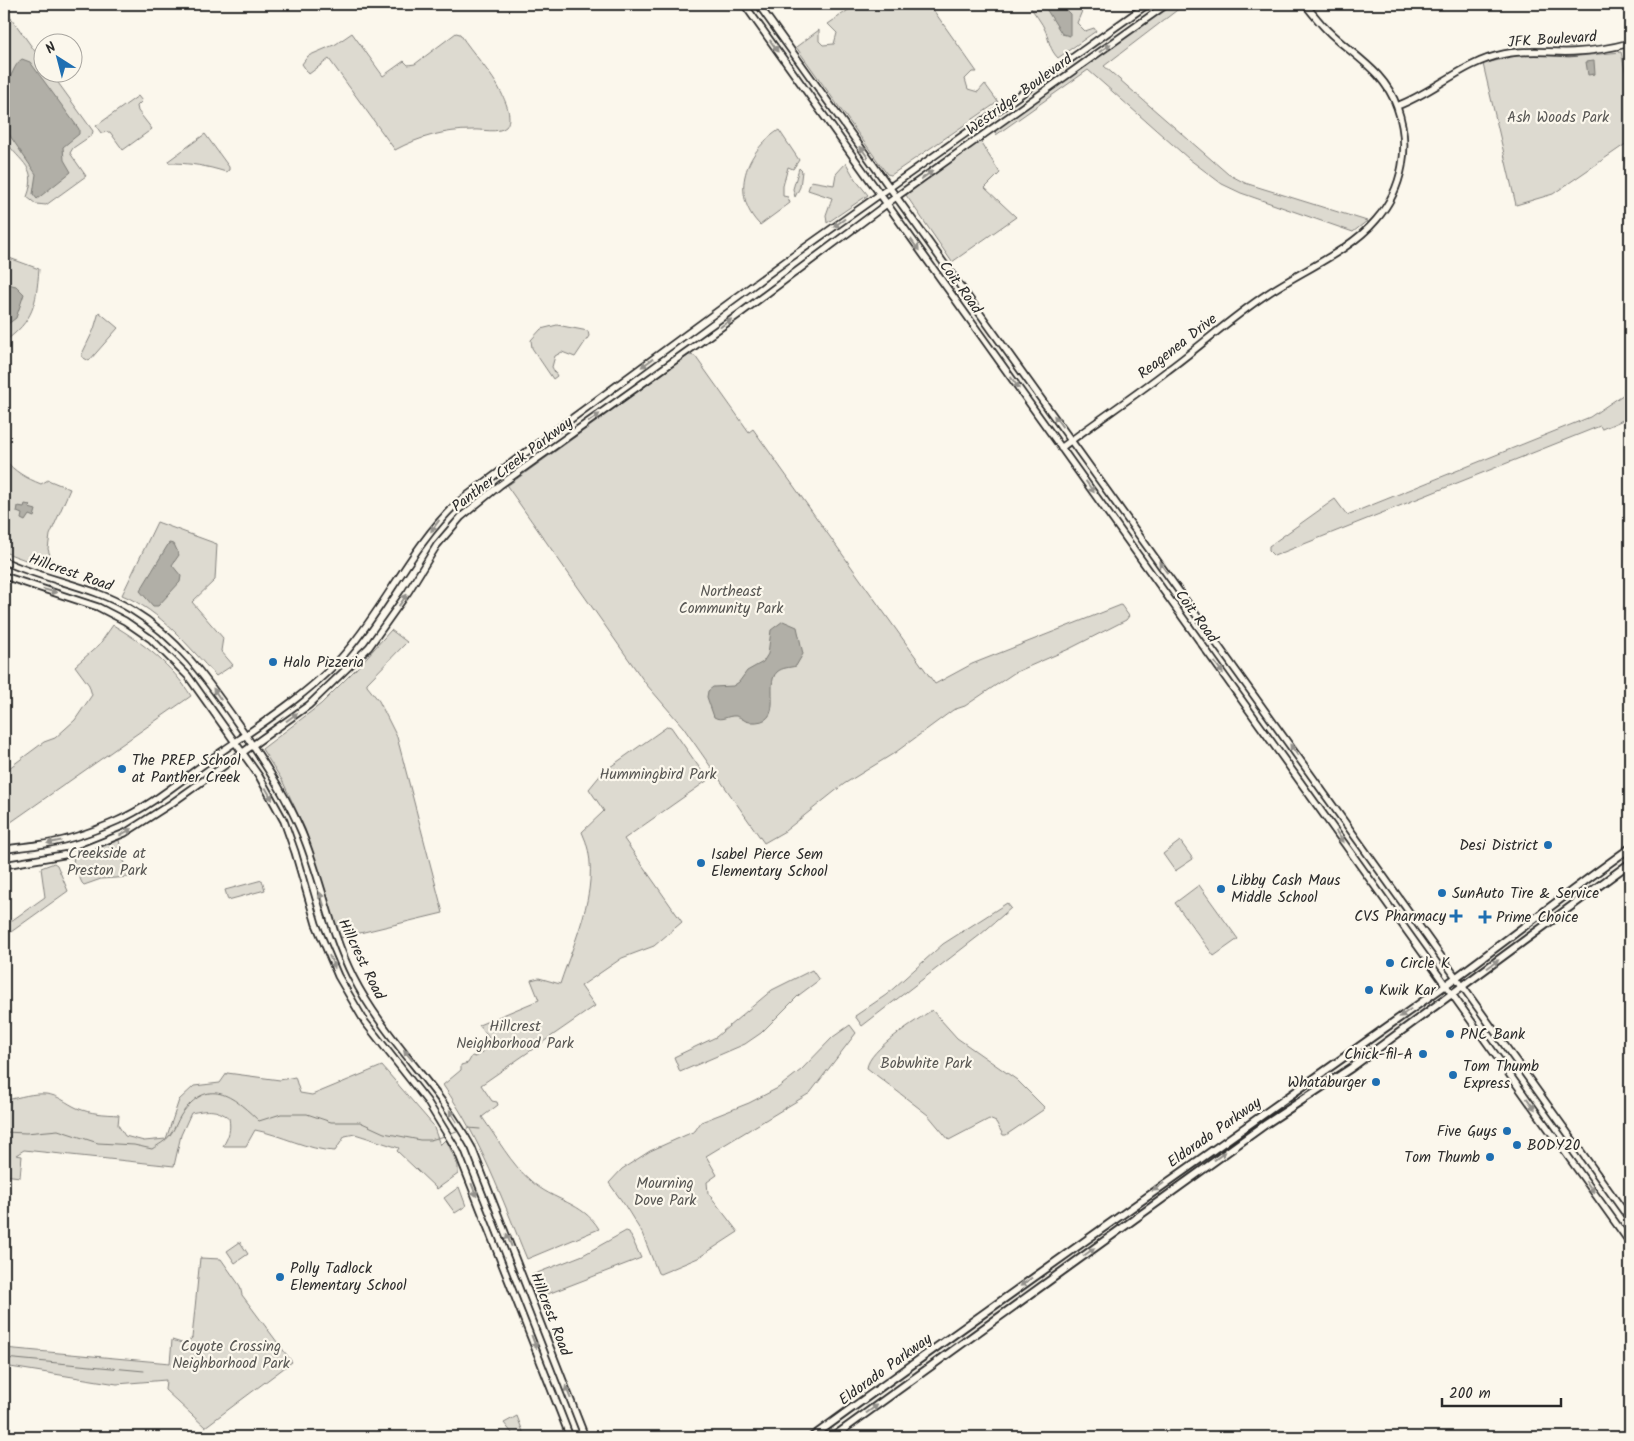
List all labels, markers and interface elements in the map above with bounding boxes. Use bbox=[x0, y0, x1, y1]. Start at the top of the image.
street label: JFK Boulevard bbox=[1507, 25, 1598, 55]
north arrow bbox=[32, 32, 82, 82]
text: N bbox=[41, 37, 61, 60]
one-way arrow bbox=[769, 39, 779, 53]
one-way arrow bbox=[1098, 43, 1112, 53]
street label: Westridge Boulevard bbox=[961, 48, 1078, 142]
park label: Ash Woods Park bbox=[1507, 106, 1610, 130]
one-way arrow bbox=[859, 145, 869, 159]
one-way arrow bbox=[920, 170, 934, 180]
one-way arrow bbox=[833, 217, 846, 228]
one-way arrow bbox=[910, 238, 920, 252]
street label: Coit Road bbox=[932, 256, 988, 320]
street label: Reagenea Drive bbox=[1133, 308, 1223, 386]
one-way arrow bbox=[719, 318, 733, 328]
one-way arrow bbox=[641, 358, 654, 369]
one-way arrow bbox=[1010, 376, 1020, 390]
street label: Panther Creek Parkway bbox=[447, 411, 579, 518]
one-way arrow bbox=[587, 413, 601, 423]
one-way arrow bbox=[1053, 414, 1063, 428]
one-way arrow bbox=[1085, 481, 1095, 494]
one-way arrow bbox=[430, 519, 440, 533]
street label: Hillcrest Road bbox=[25, 547, 116, 599]
one-way arrow bbox=[1158, 560, 1168, 574]
park label: Northeast Community Park bbox=[679, 580, 784, 621]
street label: Coit Road bbox=[1168, 585, 1224, 649]
one-way arrow bbox=[43, 587, 58, 595]
one-way arrow bbox=[398, 593, 408, 607]
place label: Halo Pizzeria bbox=[283, 651, 364, 675]
marker: Halo Pizzeria bbox=[267, 656, 279, 668]
one-way arrow bbox=[1214, 661, 1224, 675]
one-way arrow bbox=[212, 687, 222, 701]
one-way arrow bbox=[286, 712, 299, 722]
one-way arrow bbox=[1289, 743, 1299, 757]
place label: The PREP School at Panther Creek bbox=[132, 749, 241, 790]
marker: The PREP School at Panther Creek bbox=[116, 763, 128, 775]
park label: Hummingbird Park bbox=[600, 763, 717, 787]
one-way arrow bbox=[265, 787, 274, 801]
one-way arrow bbox=[119, 827, 133, 836]
one-way arrow bbox=[1335, 830, 1345, 844]
place label: Desi District bbox=[1459, 834, 1538, 858]
one-way arrow bbox=[47, 838, 62, 846]
marker: Desi District bbox=[1542, 839, 1554, 851]
park label: Creekside at Preston Park bbox=[67, 842, 148, 883]
place label: Isabel Pierce Sem Elementary School bbox=[711, 843, 828, 884]
marker: Isabel Pierce Sem Elementary School bbox=[695, 857, 707, 869]
place label: Libby Cash Maus Middle School bbox=[1231, 869, 1341, 910]
place label: SunAuto Tire & Service bbox=[1452, 882, 1599, 906]
marker: Libby Cash Maus Middle School bbox=[1215, 883, 1227, 895]
marker: SunAuto Tire & Service bbox=[1436, 887, 1448, 899]
one-way arrow bbox=[318, 891, 326, 906]
place label: CVS Pharmacy bbox=[1354, 905, 1447, 929]
place label: Prime Choice bbox=[1496, 906, 1578, 930]
marker: CVS Pharmacy bbox=[1450, 910, 1462, 922]
marker: Prime Choice bbox=[1478, 910, 1492, 924]
street label: Hillcrest Road bbox=[331, 915, 391, 1005]
place label: Circle K bbox=[1400, 952, 1450, 976]
one-way arrow bbox=[328, 955, 336, 969]
marker: Circle K bbox=[1384, 957, 1396, 969]
one-way arrow bbox=[1486, 959, 1499, 969]
place label: Kwik Kar bbox=[1379, 979, 1436, 1003]
marker: Kwik Kar bbox=[1363, 984, 1375, 996]
one-way arrow bbox=[1398, 1008, 1412, 1018]
park label: Hillcrest Neighborhood Park bbox=[456, 1015, 575, 1056]
place label: PNC Bank bbox=[1460, 1023, 1526, 1047]
marker: PNC Bank bbox=[1444, 1028, 1456, 1040]
place label: Chick-fil-A bbox=[1344, 1043, 1413, 1067]
marker: Chick-fil-A bbox=[1417, 1048, 1429, 1060]
one-way arrow bbox=[402, 1049, 413, 1062]
park label: Bobwhite Park bbox=[880, 1052, 973, 1076]
place label: Tom Thumb Express bbox=[1463, 1055, 1539, 1096]
marker: Tom Thumb Express bbox=[1447, 1069, 1459, 1081]
place label: Whataburger bbox=[1287, 1071, 1367, 1095]
marker: Whataburger bbox=[1370, 1076, 1382, 1088]
street label: Eldorado Parkway bbox=[1162, 1091, 1267, 1174]
one-way arrow bbox=[1526, 1097, 1536, 1111]
one-way arrow bbox=[449, 1109, 458, 1122]
place label: Five Guys bbox=[1437, 1120, 1498, 1144]
marker: Five Guys bbox=[1501, 1125, 1513, 1137]
place label: BODY20 bbox=[1527, 1134, 1581, 1158]
marker: BODY20 bbox=[1511, 1139, 1523, 1151]
place label: Tom Thumb bbox=[1404, 1146, 1480, 1170]
marker: Tom Thumb bbox=[1484, 1151, 1496, 1163]
one-way arrow bbox=[1214, 1152, 1227, 1162]
park label: Mourning Dove Park bbox=[634, 1172, 697, 1213]
one-way arrow bbox=[1585, 1180, 1595, 1194]
one-way arrow bbox=[1151, 1182, 1165, 1192]
one-way arrow bbox=[471, 1183, 479, 1198]
one-way arrow bbox=[504, 1233, 512, 1247]
one-way arrow bbox=[1082, 1247, 1096, 1257]
place label: Polly Tadlock Elementary School bbox=[290, 1257, 407, 1298]
street label: Hillcrest Road bbox=[523, 1269, 577, 1360]
marker: Polly Tadlock Elementary School bbox=[274, 1271, 286, 1283]
one-way arrow bbox=[1019, 1277, 1033, 1287]
street label: Eldorado Parkway bbox=[834, 1327, 938, 1412]
one-way arrow bbox=[531, 1334, 538, 1349]
park label: Coyote Crossing Neighborhood Park bbox=[172, 1335, 291, 1376]
scale bar bbox=[1442, 1376, 1560, 1408]
text: 200 m bbox=[1449, 1382, 1491, 1406]
one-way arrow bbox=[563, 1385, 571, 1399]
one-way arrow bbox=[865, 1403, 878, 1414]

